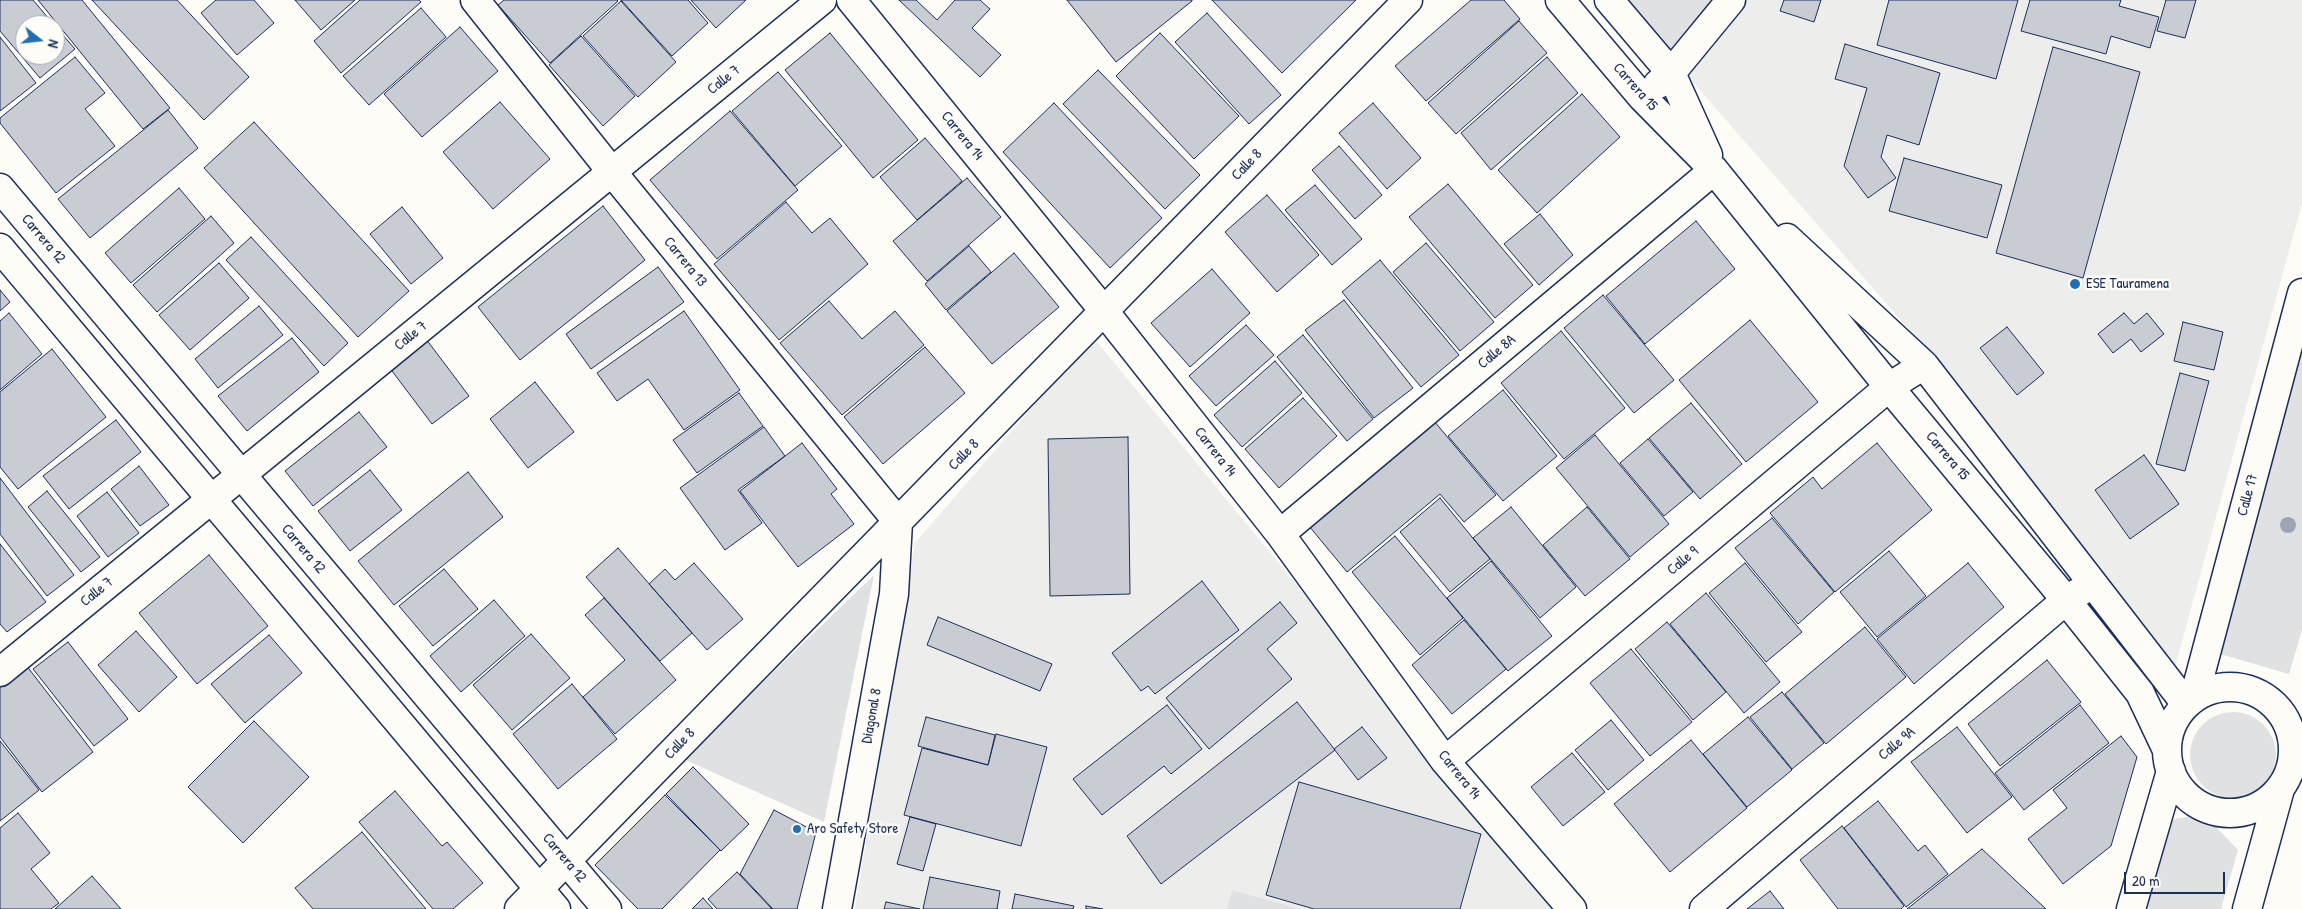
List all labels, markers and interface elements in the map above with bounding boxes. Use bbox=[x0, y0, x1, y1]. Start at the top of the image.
north arrow bbox=[15, 15, 65, 65]
text: N bbox=[44, 38, 64, 50]
street label: Carrera 15 bbox=[1609, 59, 1661, 115]
street label: Calle 7 bbox=[704, 61, 744, 99]
street label: Carrera 14 bbox=[937, 108, 987, 164]
street label: Calle 8 bbox=[1228, 146, 1266, 184]
street label: Carrera 12 bbox=[17, 211, 69, 267]
street label: Carrera 13 bbox=[659, 233, 711, 291]
place label: ESE Tauramena bbox=[2086, 275, 2169, 293]
marker: ESE Tauramena bbox=[2068, 277, 2082, 291]
street label: Calle 7 bbox=[391, 317, 431, 355]
street label: Calle 8A bbox=[1474, 331, 1520, 373]
street label: Carrera 14 bbox=[1190, 424, 1240, 480]
street label: Carrera 15 bbox=[1921, 428, 1973, 484]
street label: Calle 8 bbox=[945, 436, 983, 474]
street label: Calle 17 bbox=[2234, 472, 2262, 518]
street label: Carrera 12 bbox=[277, 521, 329, 577]
street label: Calle 9 bbox=[1664, 543, 1702, 579]
street label: Calle 7 bbox=[77, 573, 117, 611]
street label: Diagonal 8 bbox=[858, 687, 886, 745]
street label: Calle 9A bbox=[1875, 723, 1919, 765]
street label: Calle 8 bbox=[661, 725, 699, 763]
street label: Carrera 14 bbox=[1434, 747, 1484, 803]
place label: Aro Safety Store bbox=[807, 820, 898, 838]
marker: Aro Safety Store bbox=[791, 823, 803, 835]
street label: Carrera 12 bbox=[538, 830, 590, 886]
scale bar bbox=[2127, 862, 2228, 894]
text: 20 m bbox=[2132, 870, 2159, 891]

